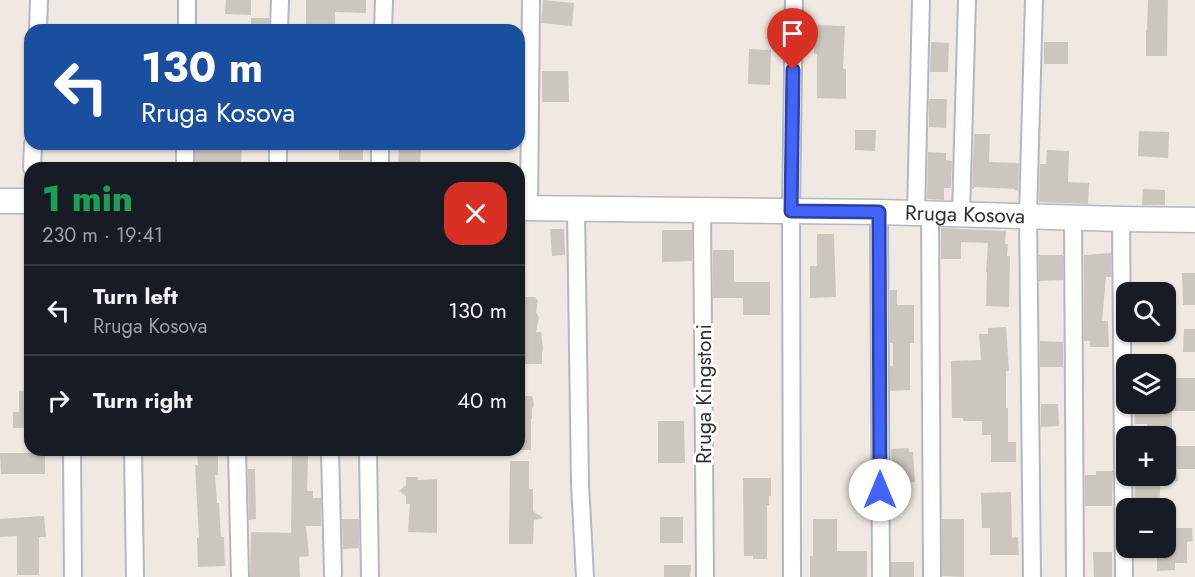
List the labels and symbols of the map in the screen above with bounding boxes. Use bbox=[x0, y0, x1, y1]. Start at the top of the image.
pin bbox=[767, 8, 818, 70]
street label: Rruga Kosova bbox=[904, 198, 1025, 231]
street label: Rruga Kingstoni bbox=[689, 324, 719, 464]
position arrow bbox=[848, 458, 912, 522]

